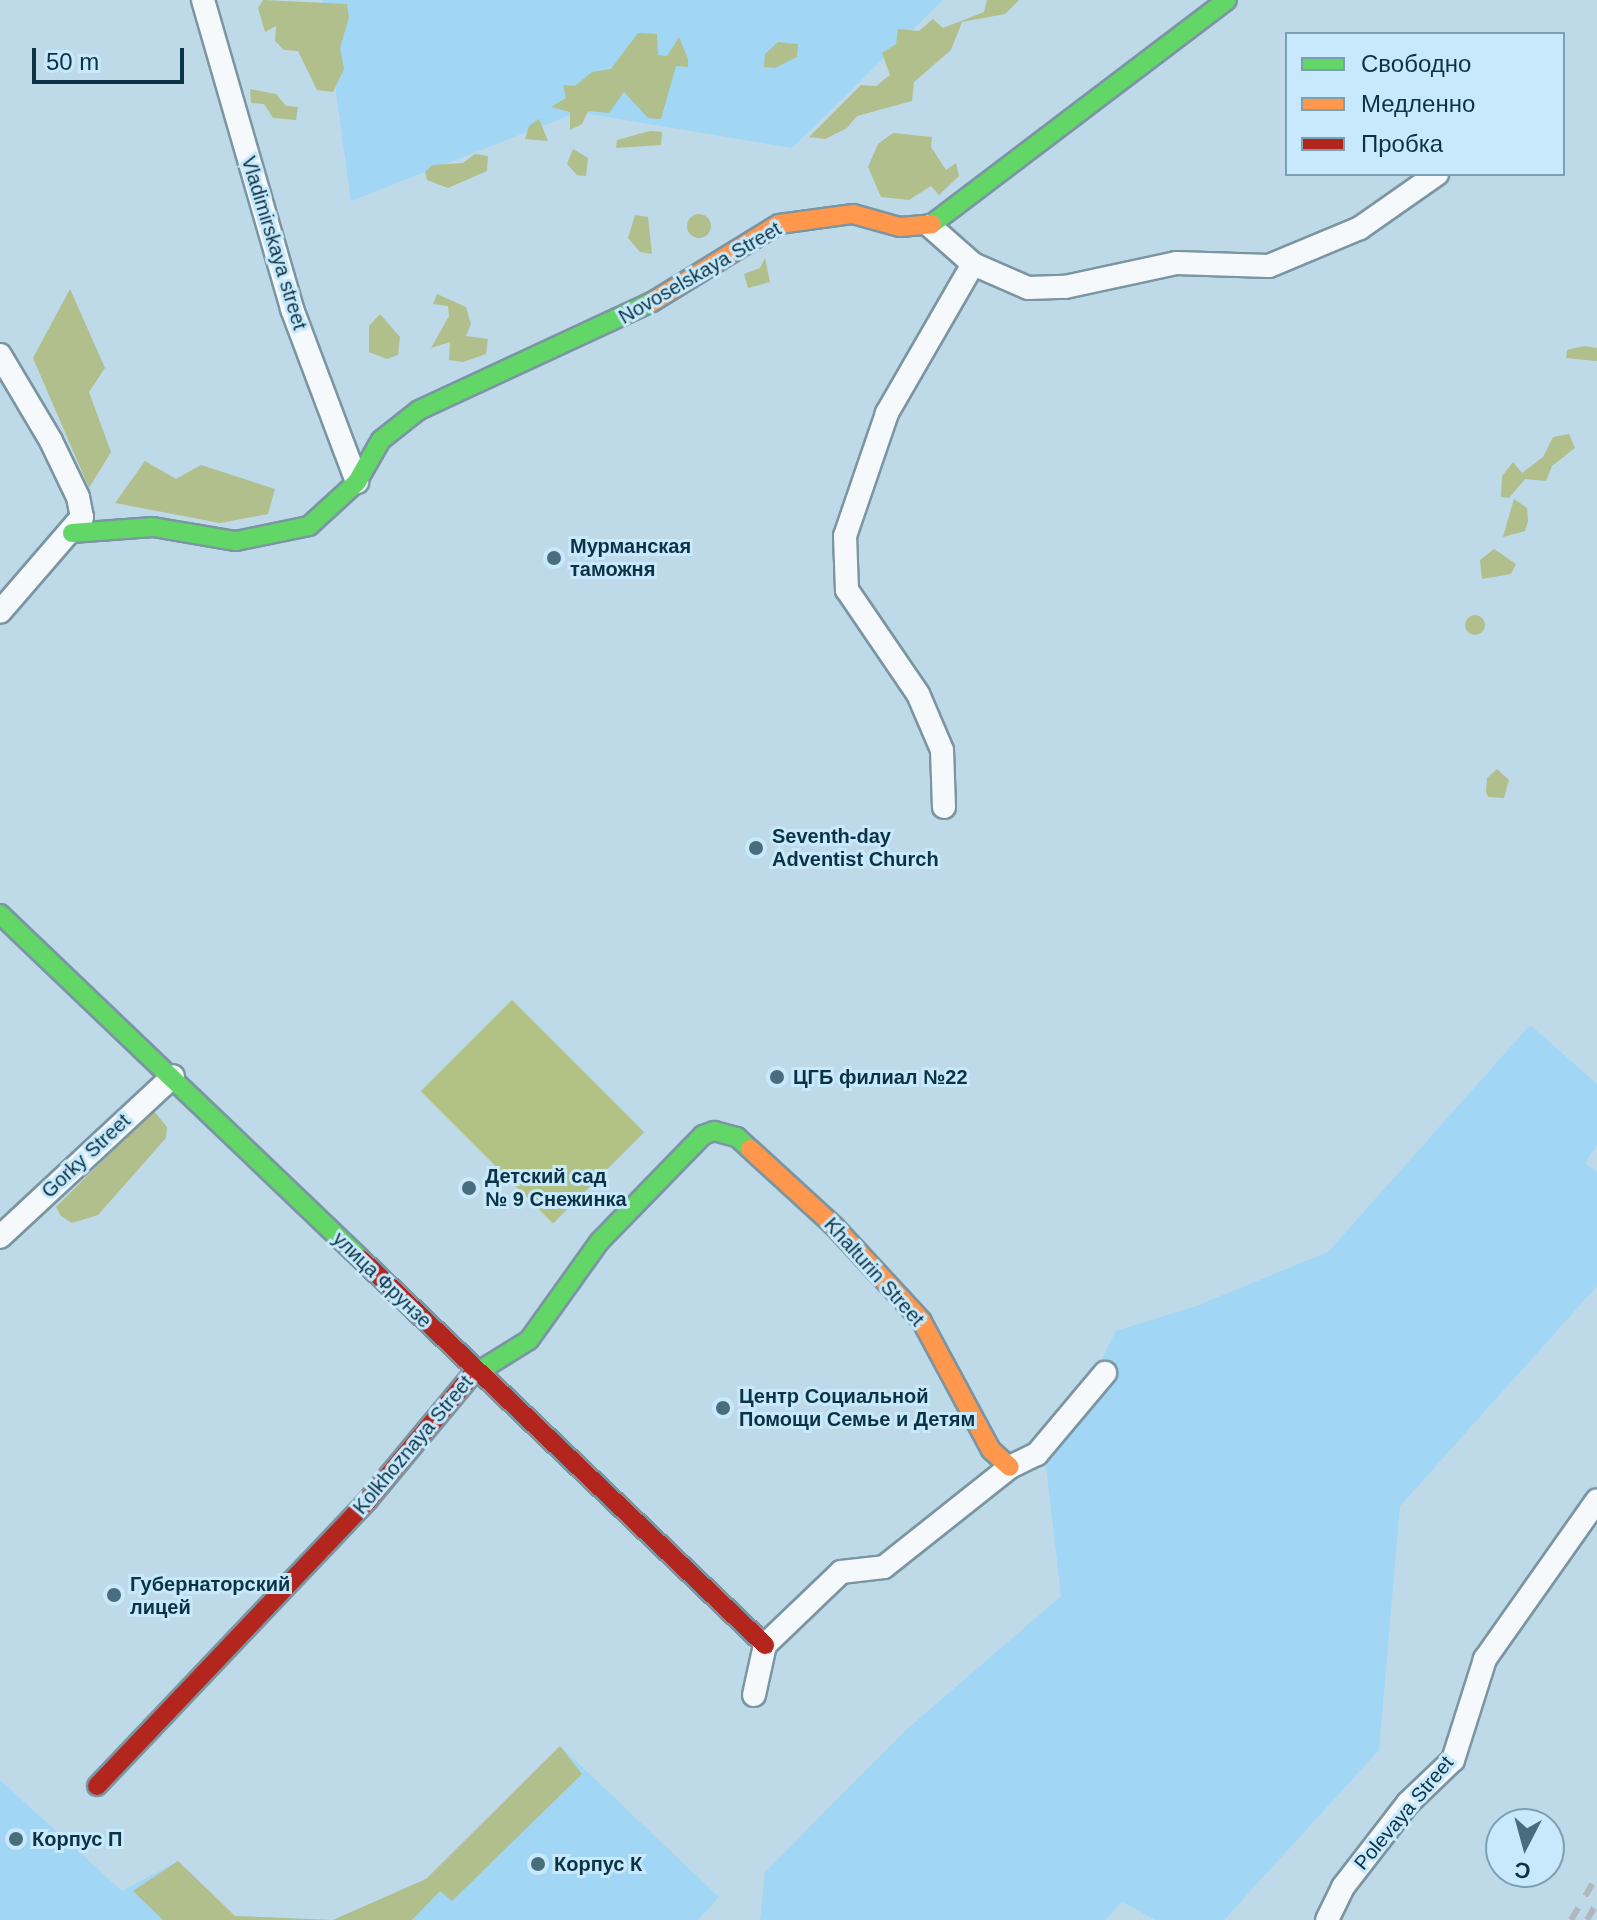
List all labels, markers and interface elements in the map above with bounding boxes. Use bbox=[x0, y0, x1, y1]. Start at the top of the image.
scale bar bbox=[36, 32, 188, 82]
legend bbox=[1285, 32, 1565, 176]
text: 50 m bbox=[46, 48, 99, 75]
text: Свободно bbox=[1361, 50, 1471, 77]
text: Медленно bbox=[1361, 90, 1475, 117]
text: Пробка bbox=[1361, 130, 1443, 157]
street label: Vladimirskaya street bbox=[236, 153, 312, 333]
street label: Novoselskaya Street bbox=[615, 217, 785, 329]
place label: Мурманская таможня bbox=[570, 534, 691, 581]
marker: Мурманская таможня bbox=[545, 549, 563, 567]
place label: Seventh-day Adventist Church bbox=[772, 824, 939, 871]
marker: Seventh-day Adventist Church bbox=[747, 839, 765, 857]
place label: ЦГБ филиал №22 bbox=[793, 1065, 968, 1089]
marker: ЦГБ филиал №22 bbox=[768, 1068, 786, 1086]
street label: Gorky Street bbox=[37, 1109, 135, 1203]
place label: Детский сад № 9 Снежинка bbox=[485, 1164, 627, 1211]
marker: Детский сад № 9 Снежинка bbox=[460, 1179, 478, 1197]
street label: Khalturin Street bbox=[819, 1213, 929, 1331]
street label: улица Фрунзе bbox=[328, 1227, 436, 1333]
street label: Kolkhoznaya Street bbox=[348, 1371, 478, 1519]
place label: Центр Социальной Помощи Семье и Детям bbox=[739, 1384, 975, 1431]
marker: Центр Социальной Помощи Семье и Детям bbox=[714, 1399, 732, 1417]
place label: Губернаторский лицей bbox=[130, 1572, 290, 1619]
marker: Губернаторский лицей bbox=[105, 1586, 123, 1604]
street label: Polevaya Street bbox=[1349, 1751, 1459, 1875]
north arrow bbox=[1485, 1808, 1565, 1888]
place label: Корпус П bbox=[32, 1827, 122, 1851]
marker: Корпус П bbox=[7, 1830, 25, 1848]
place label: Корпус К bbox=[554, 1852, 642, 1876]
marker: Корпус К bbox=[529, 1855, 547, 1873]
text: С bbox=[1513, 1857, 1532, 1884]

